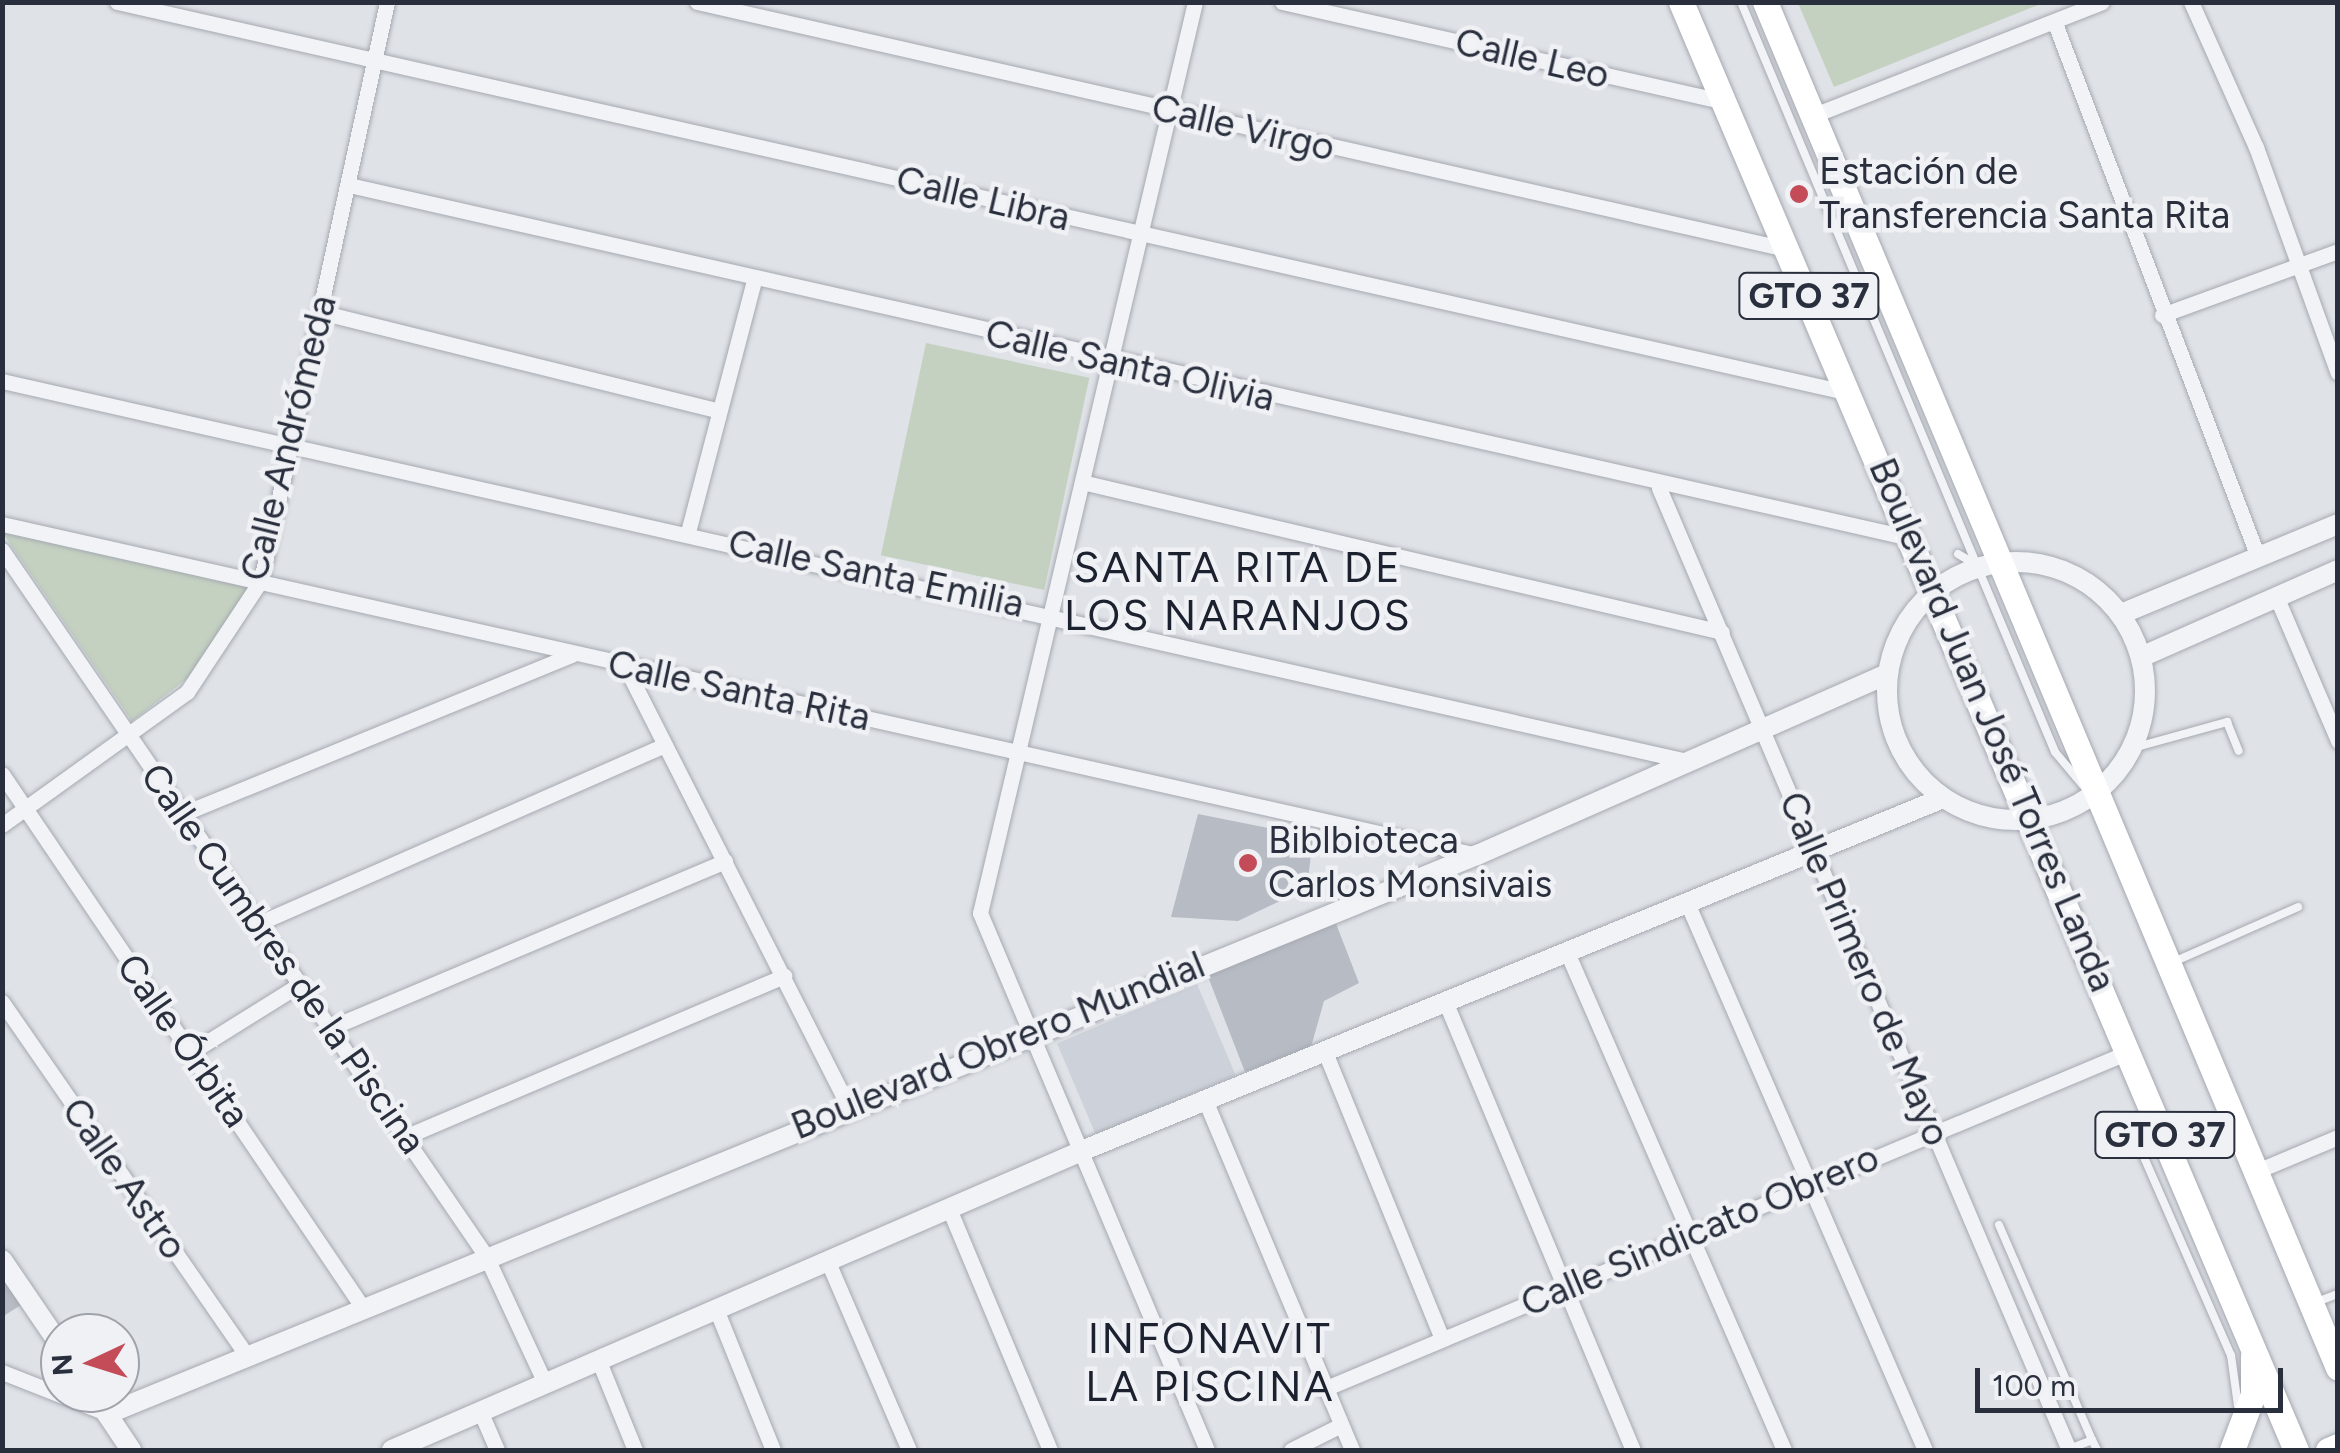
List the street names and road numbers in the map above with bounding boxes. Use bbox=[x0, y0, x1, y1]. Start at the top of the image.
street label: Calle Leo bbox=[1451, 19, 1613, 99]
street label: Calle Virgo bbox=[1147, 85, 1339, 171]
street label: Calle Libra bbox=[892, 157, 1074, 241]
road number: GTO 37 bbox=[1736, 266, 1882, 326]
street label: Calle Andrómeda bbox=[232, 291, 346, 585]
street label: Calle Santa Olivia bbox=[981, 311, 1279, 421]
street label: Boulevard Juan José Torres Landa bbox=[1859, 452, 2125, 998]
street label: Calle Santa Emilia bbox=[724, 520, 1028, 628]
street label: Calle Santa Rita bbox=[604, 641, 874, 741]
street label: Calle Cumbres de la Piscina bbox=[131, 755, 435, 1163]
street label: Calle Primero de Mayo bbox=[1769, 785, 1959, 1153]
street label: Boulevard Obrero Mundial bbox=[785, 942, 1211, 1150]
street label: Calle Órbita bbox=[107, 946, 259, 1136]
street label: Calle Astro bbox=[52, 1090, 196, 1268]
road number: GTO 37 bbox=[2092, 1105, 2238, 1165]
street label: Calle Sindicato Obrero bbox=[1514, 1135, 1886, 1327]

